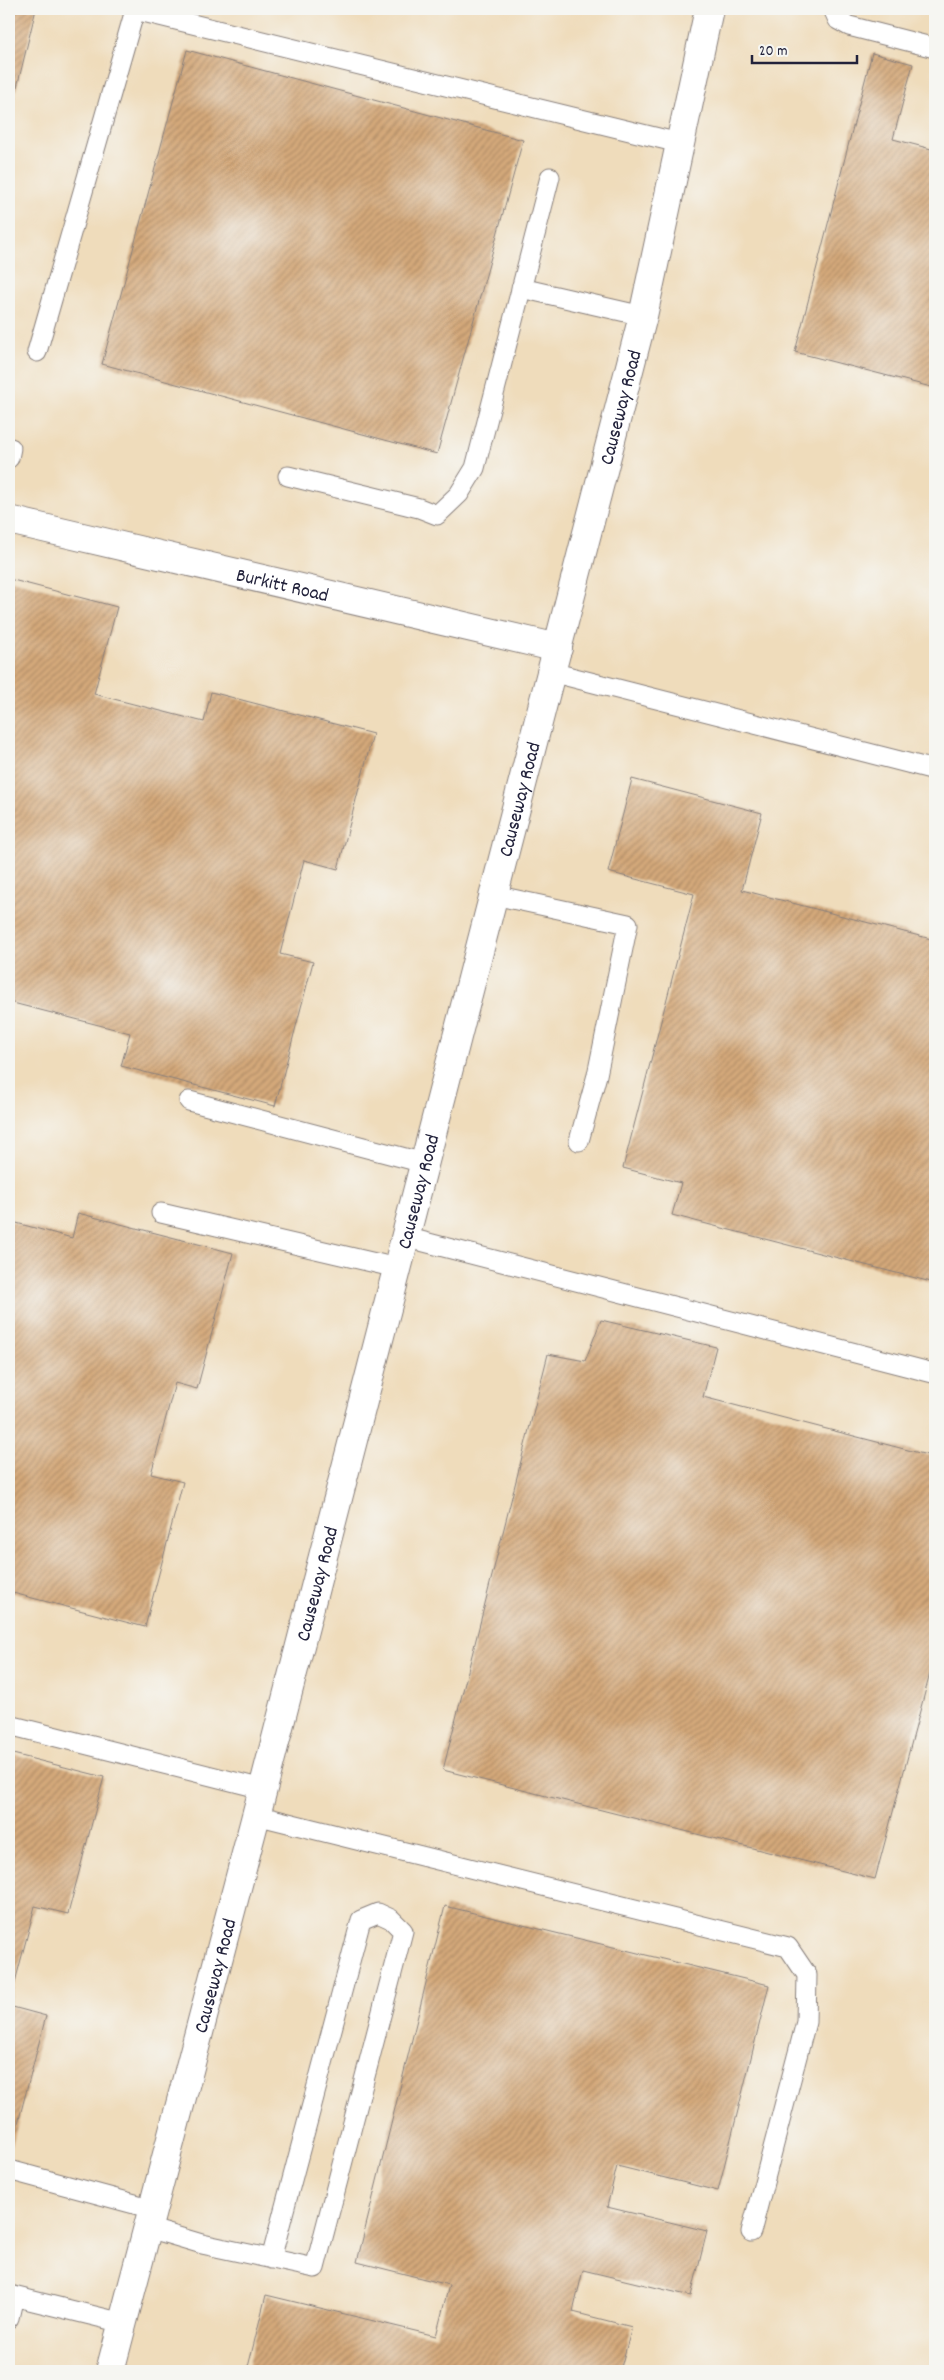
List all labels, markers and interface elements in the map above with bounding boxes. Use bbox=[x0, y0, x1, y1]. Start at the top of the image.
scale bar bbox=[752, 32, 856, 64]
text: 20 m bbox=[759, 41, 787, 63]
street label: Causeway Road bbox=[594, 347, 651, 468]
street label: Burkitt Road bbox=[233, 562, 331, 611]
street label: Causeway Road bbox=[493, 740, 549, 860]
street label: Causeway Road bbox=[392, 1132, 448, 1253]
street label: Causeway Road bbox=[291, 1524, 347, 1645]
street label: Causeway Road bbox=[188, 1916, 245, 2037]

